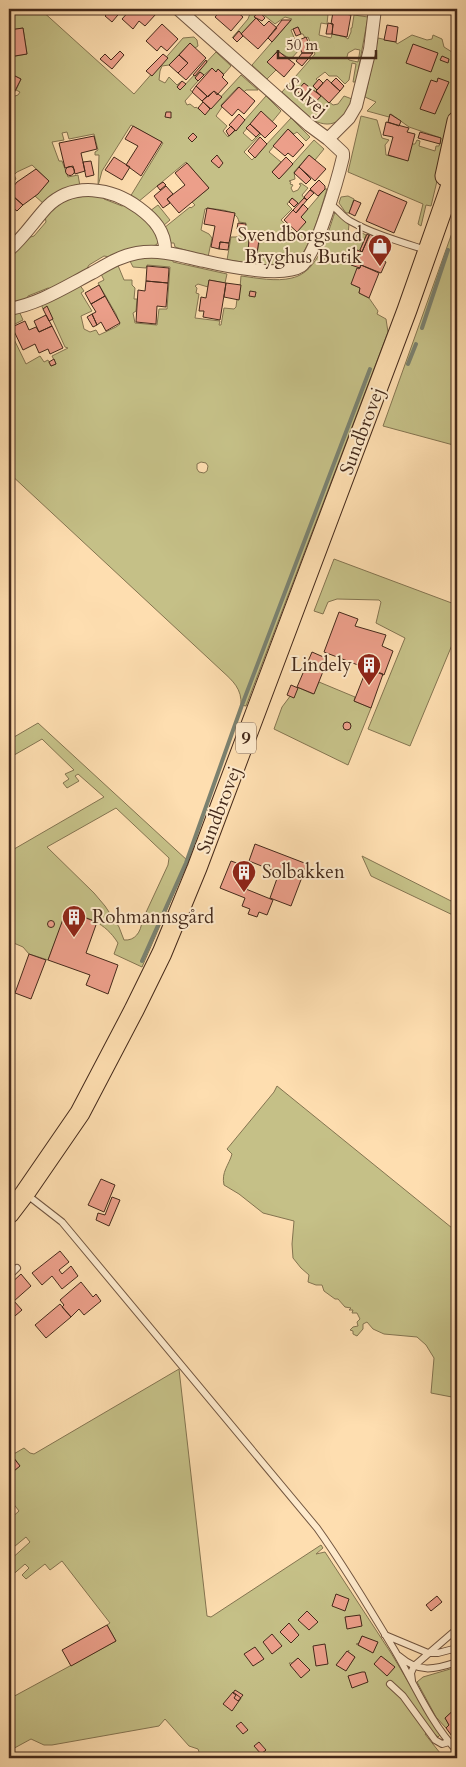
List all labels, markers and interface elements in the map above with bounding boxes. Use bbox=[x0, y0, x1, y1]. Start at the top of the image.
scale bar bbox=[278, 28, 376, 60]
text: 50 m bbox=[286, 35, 318, 55]
street label: Solvej bbox=[280, 72, 334, 122]
place label: Svendborgsund Bryghus Butik bbox=[238, 222, 363, 270]
shop icon: Svendborgsund Bryghus Butik bbox=[367, 233, 393, 267]
street label: Sundbrovej bbox=[333, 383, 391, 479]
place label: Lindely bbox=[291, 652, 352, 678]
building icon: Lindely bbox=[356, 652, 382, 686]
road number: 9 bbox=[236, 722, 256, 754]
street label: Sundbrovej bbox=[190, 762, 248, 858]
building icon: Solbakken bbox=[231, 859, 257, 893]
place label: Solbakken bbox=[262, 859, 345, 885]
building icon: Rohmannsgård bbox=[61, 904, 87, 938]
place label: Rohmannsgård bbox=[92, 904, 214, 930]

